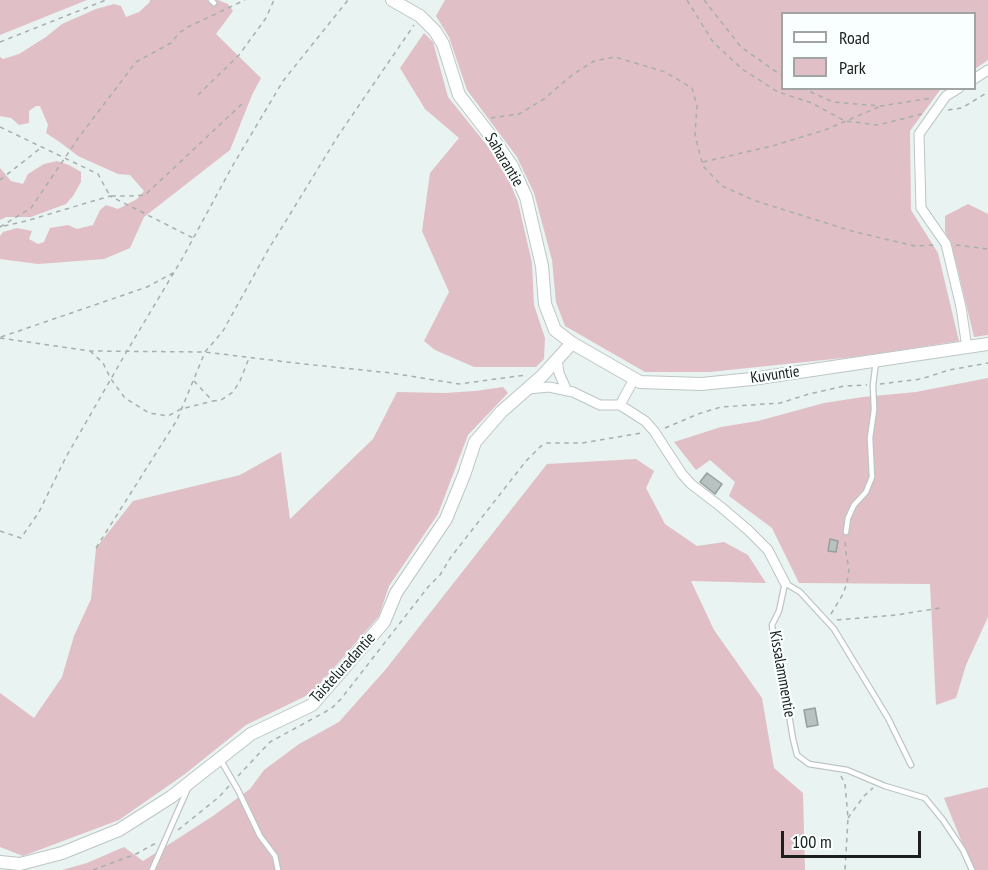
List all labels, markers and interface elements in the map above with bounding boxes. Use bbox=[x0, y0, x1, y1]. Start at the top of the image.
legend bbox=[781, 12, 976, 90]
text: Road bbox=[839, 26, 870, 49]
text: Park bbox=[839, 56, 866, 79]
street label: Saharantie bbox=[481, 130, 527, 190]
street label: Kuvuntie bbox=[749, 362, 801, 388]
street label: Taisteluradantie bbox=[306, 629, 380, 707]
street label: Kissalammentie bbox=[765, 629, 799, 719]
scale bar bbox=[784, 819, 924, 857]
text: 100 m bbox=[792, 830, 832, 853]

